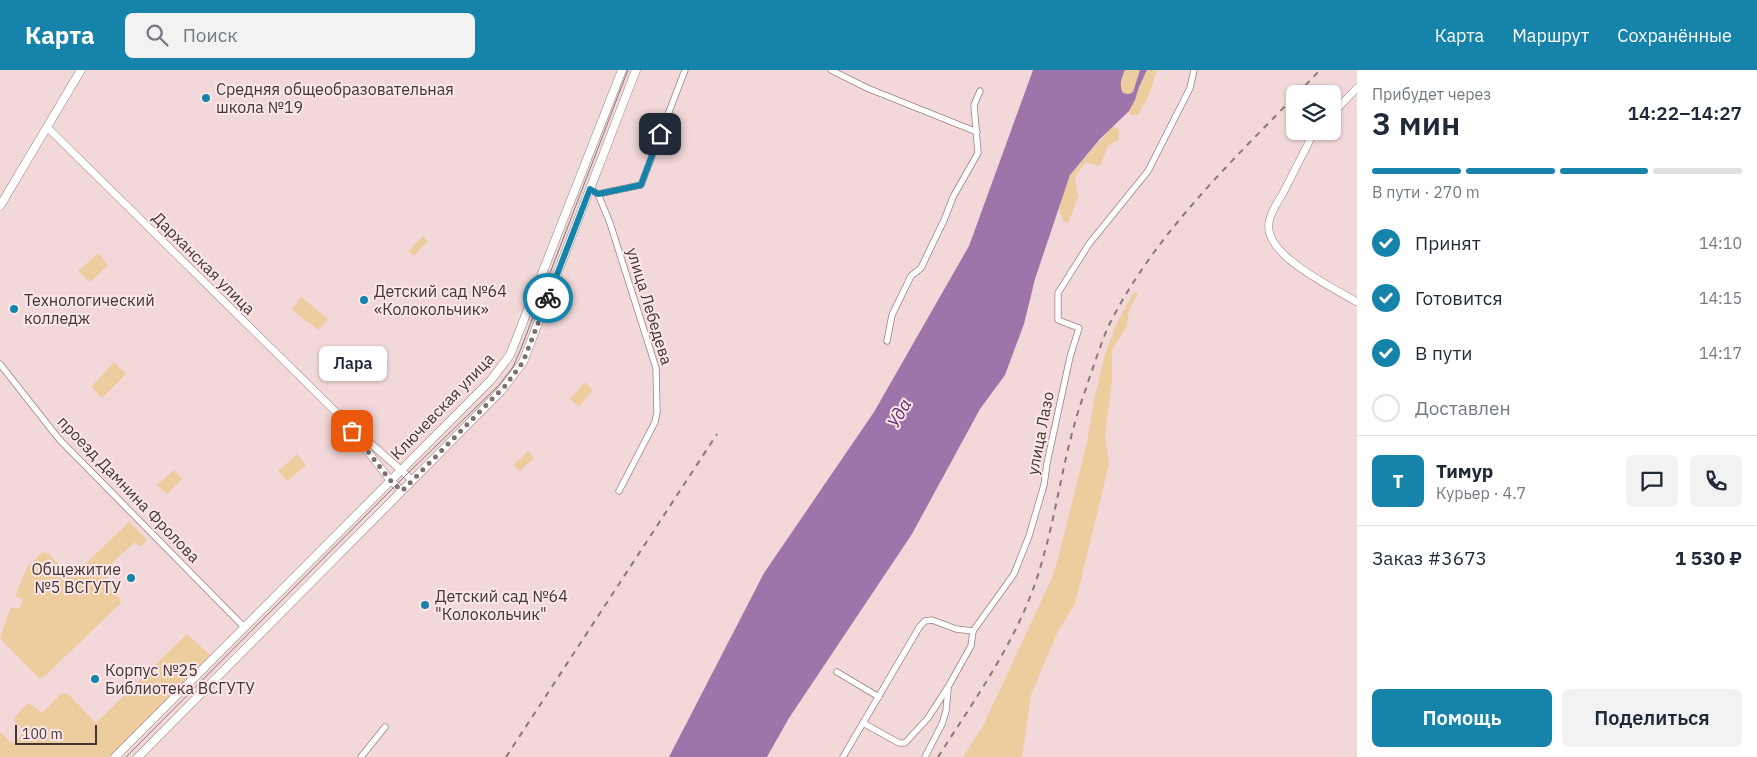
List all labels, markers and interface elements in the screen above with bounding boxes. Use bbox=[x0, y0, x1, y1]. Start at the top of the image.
search box bbox=[125, 13, 475, 58]
text: Карта bbox=[25, 19, 95, 51]
icon: search bbox=[143, 21, 171, 49]
text: Поиск bbox=[183, 23, 238, 47]
text: Карта bbox=[1435, 24, 1484, 47]
text: Маршрут bbox=[1512, 24, 1589, 47]
text: Сохранённые bbox=[1617, 24, 1732, 47]
place label: Средняя общеобразовательная школа №19 bbox=[216, 79, 454, 117]
text: Прибудет через bbox=[1372, 84, 1491, 104]
map controls bbox=[1286, 85, 1341, 140]
button: layers bbox=[1286, 85, 1341, 140]
marker: Средняя общеобразовательная школа №19 bbox=[200, 92, 212, 104]
text: 14:22–14:27 bbox=[1628, 101, 1742, 125]
text: 3 мин bbox=[1372, 102, 1460, 144]
pin bbox=[639, 113, 681, 155]
icon: home bbox=[646, 120, 674, 148]
text: В пути · 270 m bbox=[1372, 182, 1480, 202]
street label: Дарханская улица bbox=[148, 207, 260, 319]
icon: check bbox=[1372, 229, 1400, 257]
text: Принят bbox=[1415, 231, 1481, 255]
text: 14:10 bbox=[1699, 233, 1742, 253]
street label: улица Лебедева bbox=[623, 245, 677, 367]
courier bbox=[523, 273, 573, 323]
place label: Детский сад №64 «Колокольчик» bbox=[374, 281, 507, 319]
icon: bike bbox=[534, 284, 562, 312]
icon: check bbox=[1372, 284, 1400, 312]
text: Готовится bbox=[1415, 286, 1503, 310]
text: 14:15 bbox=[1699, 288, 1742, 308]
place label: Технологический колледж bbox=[24, 290, 155, 328]
marker: Детский сад №64 «Колокольчик» bbox=[358, 294, 370, 306]
marker: Технологический колледж bbox=[8, 303, 20, 315]
icon: check bbox=[1372, 339, 1400, 367]
text: В пути bbox=[1415, 341, 1473, 365]
text: 14:17 bbox=[1699, 343, 1742, 363]
callout: Лара bbox=[318, 346, 386, 381]
street label: Ключевская улица bbox=[386, 348, 498, 463]
text: Лара bbox=[333, 353, 373, 373]
street label: улица Лазо bbox=[1022, 390, 1058, 476]
water label: Уда bbox=[882, 394, 916, 432]
text: Доставлен bbox=[1415, 396, 1511, 420]
pin bbox=[331, 410, 373, 452]
street label: проезд Дамнина Фролова bbox=[54, 411, 205, 567]
icon: bag bbox=[338, 417, 366, 445]
button: chat bbox=[1626, 455, 1678, 507]
button: phone bbox=[1690, 455, 1742, 507]
text: Тимур bbox=[1436, 459, 1493, 483]
text: Т bbox=[1392, 469, 1404, 493]
text: Курьер · 4.7 bbox=[1436, 483, 1526, 503]
text: Заказ #3673 bbox=[1372, 546, 1487, 570]
text: 1 530 ₽ bbox=[1675, 546, 1742, 570]
place label: Общежитие №5 ВСГУТУ bbox=[31, 559, 121, 597]
marker: Общежитие №5 ВСГУТУ bbox=[125, 572, 137, 584]
place label: Детский сад №64 "Колокольчик" bbox=[435, 586, 568, 624]
marker: Детский сад №64 "Колокольчик" bbox=[419, 599, 431, 611]
place label: Корпус №25 Библиотека ВСГУТУ bbox=[105, 660, 255, 698]
marker: Корпус №25 Библиотека ВСГУТУ bbox=[89, 673, 101, 685]
button: Помощь bbox=[1372, 689, 1552, 747]
button: Поделиться bbox=[1562, 689, 1742, 747]
scale bar bbox=[15, 722, 98, 745]
text: 100 m bbox=[22, 725, 63, 743]

